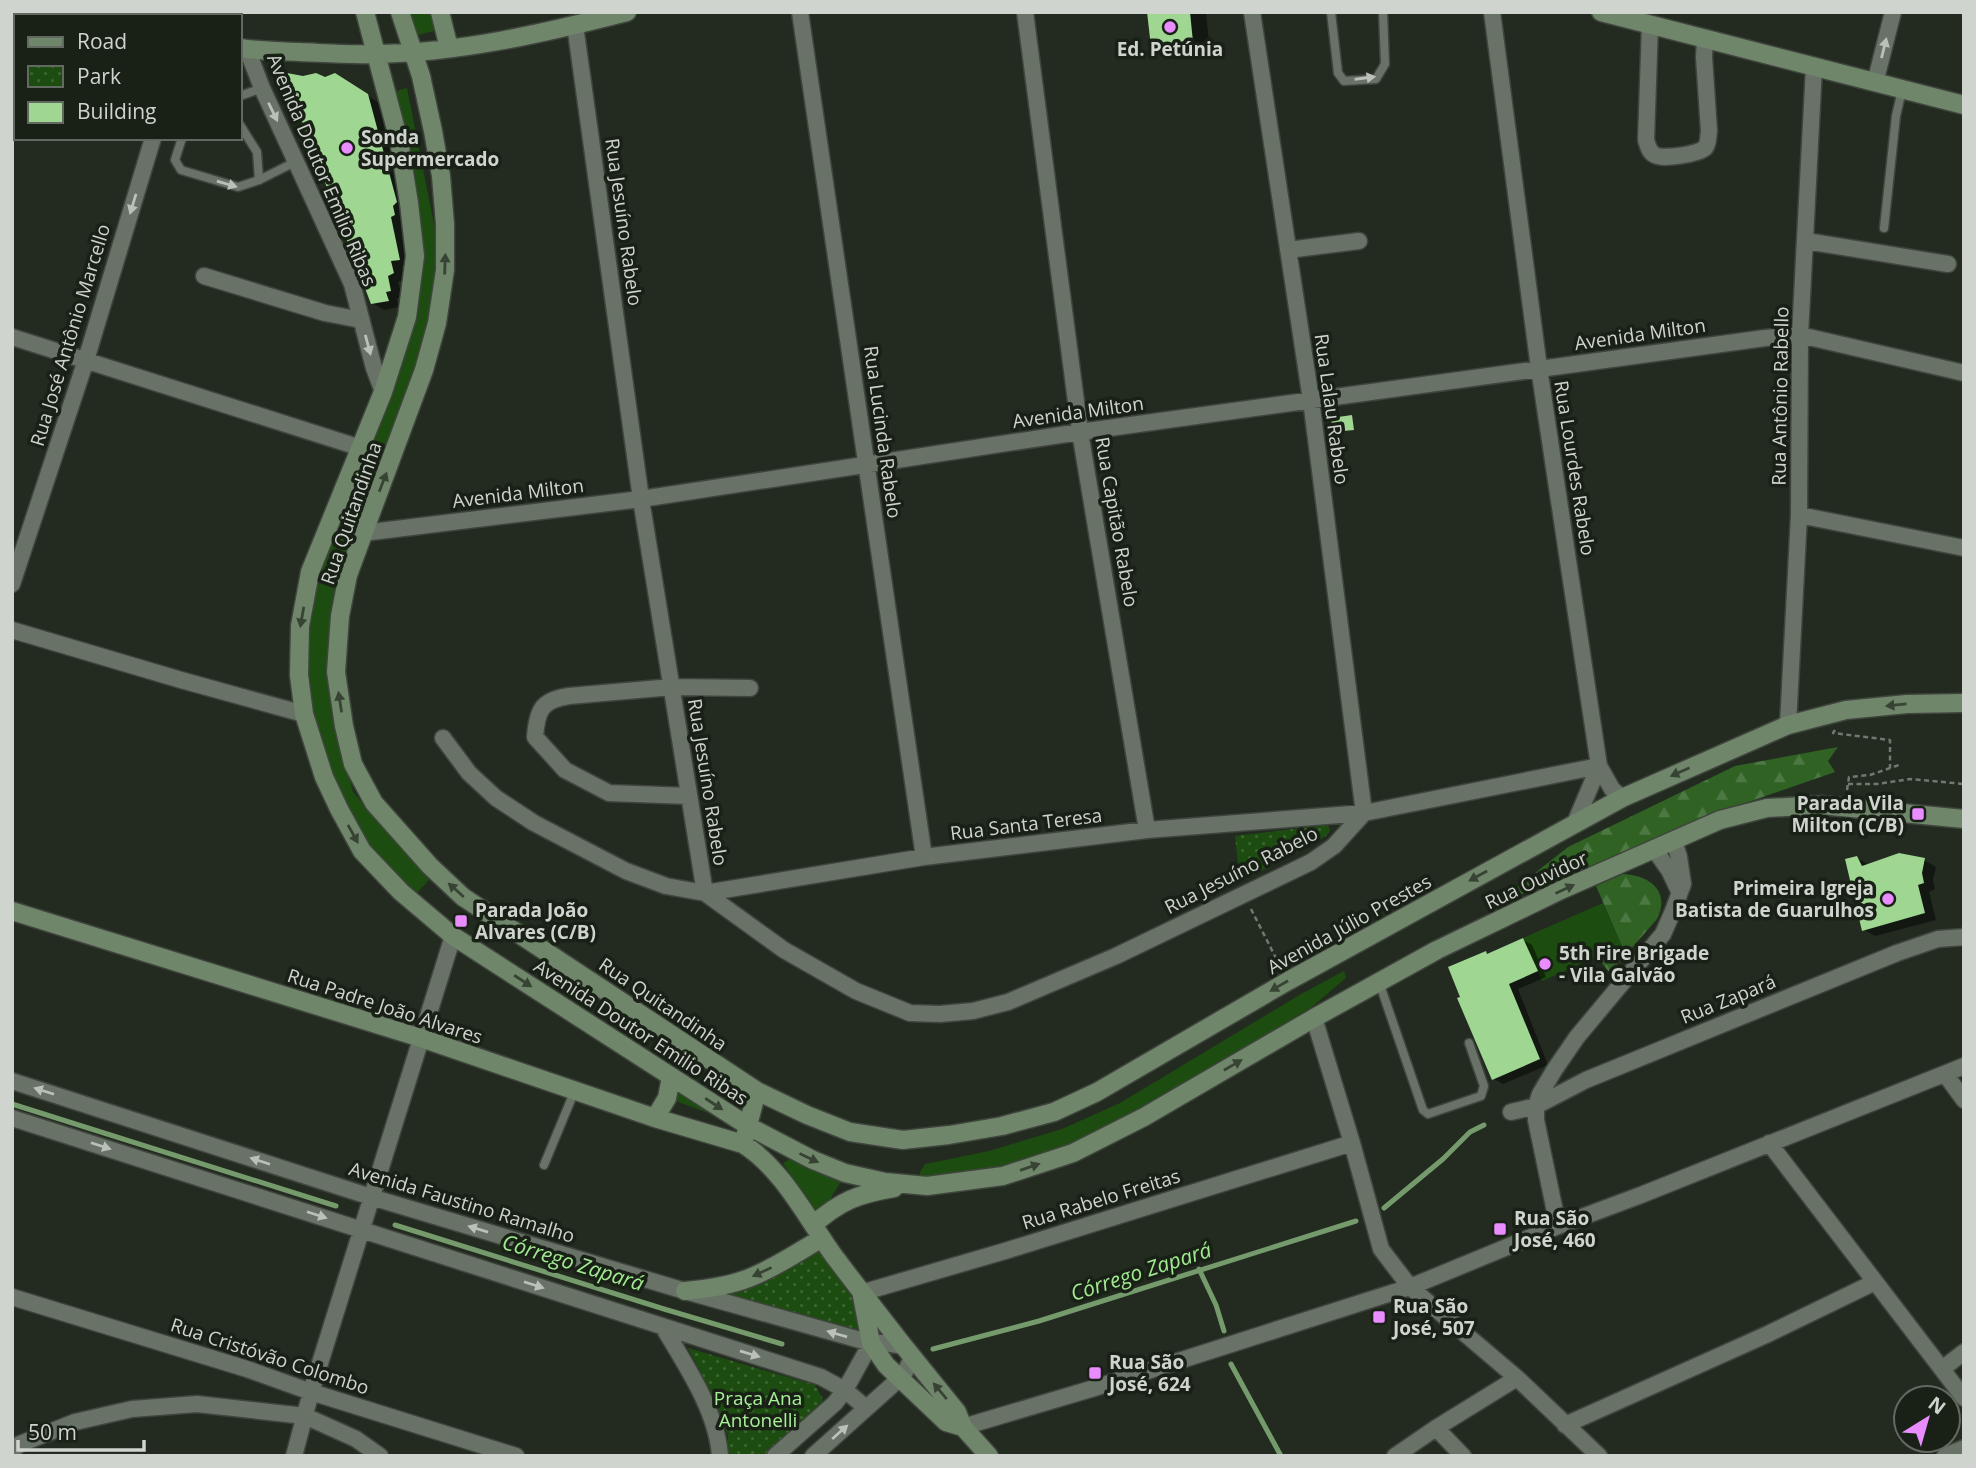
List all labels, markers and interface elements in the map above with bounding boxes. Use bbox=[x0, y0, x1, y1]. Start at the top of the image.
legend bbox=[14, 14, 242, 140]
marker: Ed. Petúnia bbox=[1162, 19, 1178, 35]
text: Road bbox=[77, 27, 127, 55]
place label: Ed. Petúnia bbox=[1117, 36, 1223, 62]
one-way arrow bbox=[1879, 37, 1890, 59]
street label: Avenida Doutor Emilio Ribas bbox=[261, 50, 383, 290]
text: Park bbox=[77, 62, 121, 90]
one-way arrow bbox=[1354, 73, 1376, 84]
text: Building bbox=[77, 97, 156, 125]
one-way arrow bbox=[268, 102, 279, 122]
place label: Sonda Supermercado bbox=[361, 124, 499, 172]
street label: Rua Jesuíno Rabelo bbox=[599, 137, 649, 307]
marker: Sonda Supermercado bbox=[339, 140, 355, 156]
one-way arrow bbox=[217, 179, 238, 189]
one-way arrow bbox=[128, 193, 138, 214]
street label: Rua José Antônio Marcello bbox=[24, 221, 116, 449]
one-way arrow bbox=[439, 253, 450, 275]
street label: Rua Antônio Rabello bbox=[1765, 306, 1795, 486]
street label: Avenida Milton bbox=[1573, 312, 1707, 356]
street label: Rua Lalau Rabelo bbox=[1309, 332, 1355, 486]
one-way arrow bbox=[363, 334, 374, 356]
street label: Rua Lucinda Rabelo bbox=[858, 344, 908, 520]
street label: Rua Lourdes Rabelo bbox=[1548, 379, 1602, 557]
street label: Avenida Milton bbox=[1011, 390, 1145, 434]
street label: Rua Capitão Rabelo bbox=[1089, 435, 1145, 609]
street label: Rua Quitandinha bbox=[314, 438, 388, 588]
one-way arrow bbox=[377, 471, 388, 492]
street label: Avenida Milton bbox=[451, 472, 585, 514]
one-way arrow bbox=[296, 606, 307, 628]
one-way arrow bbox=[334, 691, 345, 713]
street label: Rua Jesuíno Rabelo bbox=[682, 697, 734, 867]
one-way arrow bbox=[1884, 700, 1906, 711]
one-way arrow bbox=[1670, 766, 1690, 778]
place label: Parada Vila Milton (C/B) bbox=[1791, 790, 1904, 838]
street label: Rua Santa Teresa bbox=[949, 802, 1103, 846]
marker: Parada Vila Milton (C/B) bbox=[1910, 806, 1926, 822]
street label: Rua Jesuíno Rabelo bbox=[1160, 820, 1322, 920]
one-way arrow bbox=[347, 824, 359, 843]
street label: Rua Ouvidor bbox=[1480, 845, 1592, 915]
street label: Avenida Júlio Prestes bbox=[1262, 868, 1436, 980]
one-way arrow bbox=[1468, 870, 1488, 882]
place label: Primeira Igreja Batista de Guarulhos bbox=[1675, 875, 1874, 923]
one-way arrow bbox=[447, 882, 465, 898]
one-way arrow bbox=[1554, 883, 1575, 894]
marker: Primeira Igreja Batista de Guarulhos bbox=[1880, 891, 1896, 907]
place label: Parada João Alvares (C/B) bbox=[475, 897, 596, 945]
marker: Parada João Alvares (C/B) bbox=[453, 913, 469, 929]
place label: 5th Fire Brigade - Vila Galvão bbox=[1559, 940, 1709, 988]
street label: Rua Quitandinha bbox=[594, 951, 732, 1057]
street label: Avenida Doutor Emilio Ribas bbox=[529, 953, 753, 1111]
marker: 5th Fire Brigade - Vila Galvão bbox=[1537, 956, 1553, 972]
street label: Rua Padre João Alvares bbox=[284, 962, 486, 1050]
street label: Rua Zapará bbox=[1676, 968, 1780, 1030]
one-way arrow bbox=[514, 974, 532, 988]
one-way arrow bbox=[1269, 980, 1288, 992]
one-way arrow bbox=[1223, 1059, 1242, 1072]
one-way arrow bbox=[33, 1086, 54, 1096]
one-way arrow bbox=[704, 1098, 724, 1111]
one-way arrow bbox=[90, 1141, 111, 1152]
one-way arrow bbox=[799, 1152, 819, 1164]
one-way arrow bbox=[250, 1155, 271, 1166]
street label: Avenida Faustino Ramalho bbox=[346, 1155, 578, 1249]
one-way arrow bbox=[1019, 1161, 1040, 1172]
street label: Rua Rabelo Freitas bbox=[1019, 1163, 1183, 1235]
place label: Rua São José, 460 bbox=[1512, 1205, 1596, 1253]
one-way arrow bbox=[307, 1210, 328, 1221]
marker: Rua São José, 460 bbox=[1492, 1221, 1508, 1237]
one-way arrow bbox=[467, 1223, 488, 1234]
water label: Córrego Zapará bbox=[499, 1227, 648, 1297]
water label: Córrego Zapará bbox=[1067, 1235, 1215, 1307]
one-way arrow bbox=[752, 1266, 772, 1278]
one-way arrow bbox=[523, 1280, 544, 1291]
place label: Rua São José, 507 bbox=[1391, 1293, 1475, 1341]
marker: Rua São José, 507 bbox=[1371, 1309, 1387, 1325]
street label: Rua Cristóvão Colombo bbox=[167, 1312, 373, 1400]
one-way arrow bbox=[826, 1328, 848, 1339]
place label: Rua São José, 624 bbox=[1107, 1349, 1191, 1397]
one-way arrow bbox=[740, 1350, 761, 1360]
marker: Rua São José, 624 bbox=[1087, 1365, 1103, 1381]
one-way arrow bbox=[933, 1383, 948, 1400]
north arrow bbox=[1892, 1384, 1962, 1454]
park label: Praça Ana Antonelli bbox=[714, 1385, 802, 1433]
text: N bbox=[1923, 1390, 1951, 1420]
scale bar bbox=[18, 1408, 144, 1452]
text: 50 m bbox=[28, 1418, 77, 1446]
one-way arrow bbox=[831, 1425, 848, 1440]

